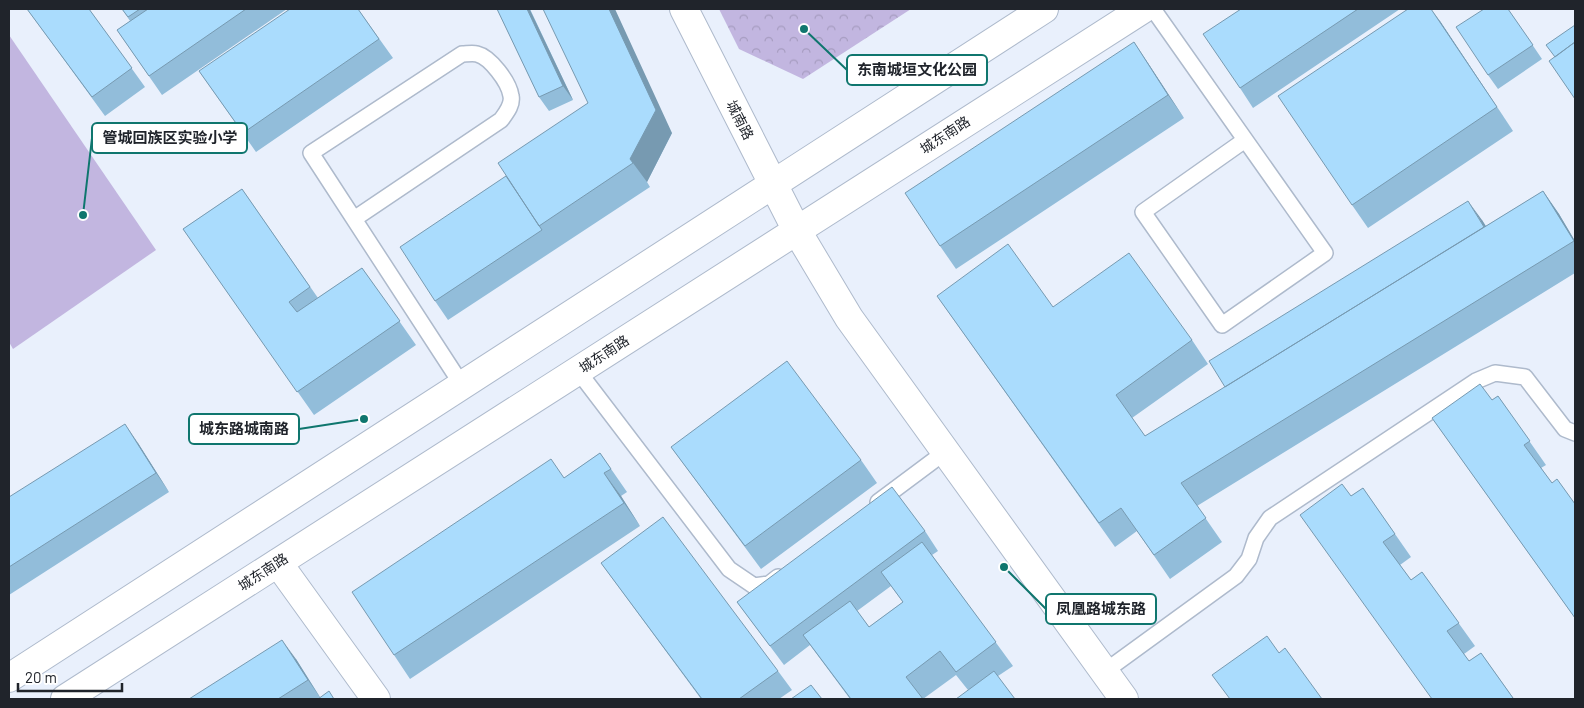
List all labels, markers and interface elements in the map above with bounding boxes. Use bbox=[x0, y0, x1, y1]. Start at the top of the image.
callout: 东南城垣文化公园 bbox=[847, 55, 987, 85]
text: 东南城垣文化公园 bbox=[857, 60, 977, 78]
street label: 城南路 bbox=[723, 97, 758, 142]
street label: 城东南路 bbox=[917, 112, 973, 157]
callout: 管城回族区实验小学 bbox=[92, 123, 247, 153]
text: 管城回族区实验小学 bbox=[102, 128, 238, 146]
street label: 城东南路 bbox=[576, 331, 632, 376]
callout: 城东路城南路 bbox=[189, 414, 299, 444]
text: 城东路城南路 bbox=[199, 419, 289, 437]
street label: 城东南路 bbox=[235, 549, 291, 594]
callout: 凤凰路城东路 bbox=[1046, 594, 1156, 624]
text: 凤凰路城东路 bbox=[1056, 599, 1146, 617]
scale bar bbox=[18, 660, 121, 692]
text: 20 m bbox=[25, 668, 57, 686]

